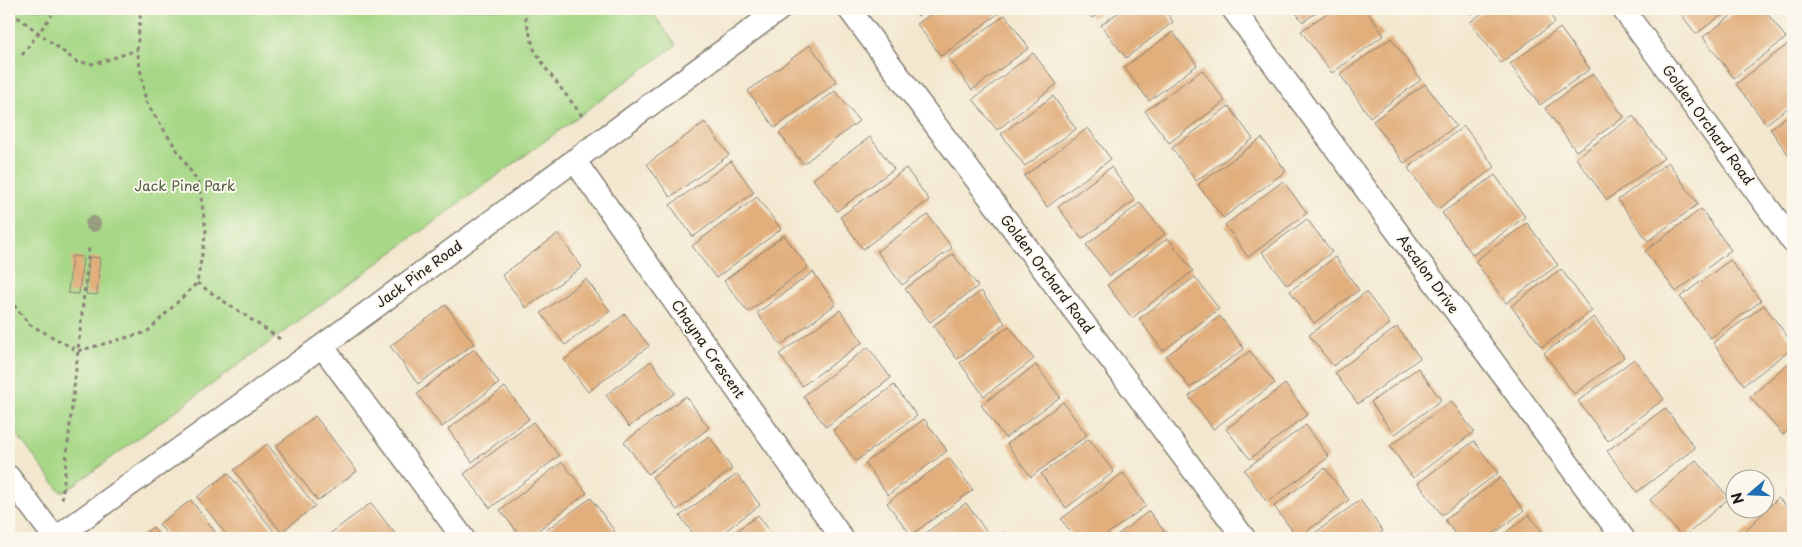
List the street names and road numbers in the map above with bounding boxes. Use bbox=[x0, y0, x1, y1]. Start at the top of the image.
street label: Golden Orchard Road bbox=[1658, 60, 1759, 189]
street label: Golden Orchard Road bbox=[996, 210, 1099, 338]
street label: Ascalon Drive bbox=[1392, 230, 1464, 318]
street label: Jack Pine Road bbox=[371, 235, 466, 312]
street label: Chayna Crescent bbox=[666, 295, 751, 403]

